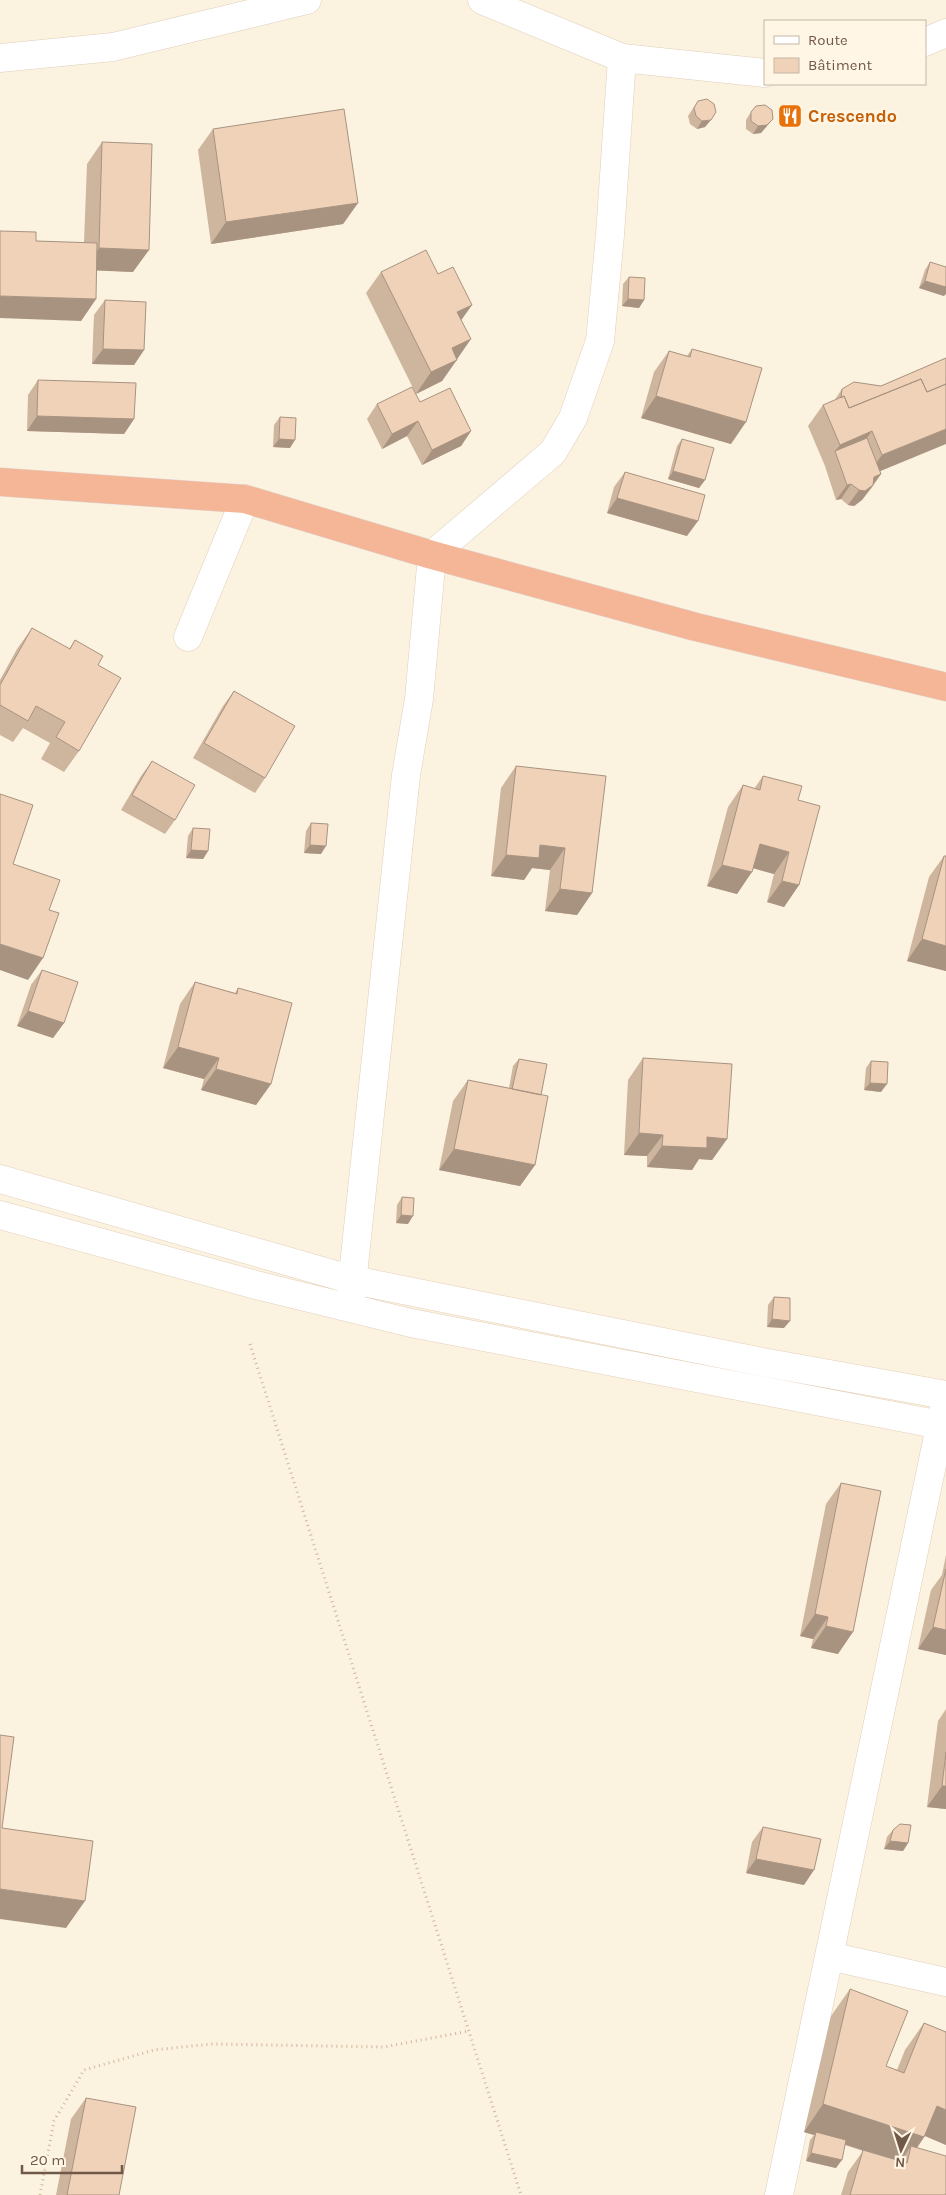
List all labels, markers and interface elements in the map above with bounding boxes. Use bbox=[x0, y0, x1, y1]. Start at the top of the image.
legend bbox=[764, 20, 926, 85]
text: Route bbox=[808, 31, 848, 49]
text: Bâtiment bbox=[808, 56, 872, 74]
restaurant icon: Crescendo bbox=[777, 103, 803, 129]
place label: Crescendo bbox=[808, 105, 897, 127]
north arrow bbox=[876, 2125, 926, 2175]
scale bar bbox=[22, 2142, 122, 2174]
text: 20 m bbox=[30, 2151, 65, 2169]
text: N bbox=[895, 2154, 906, 2171]

